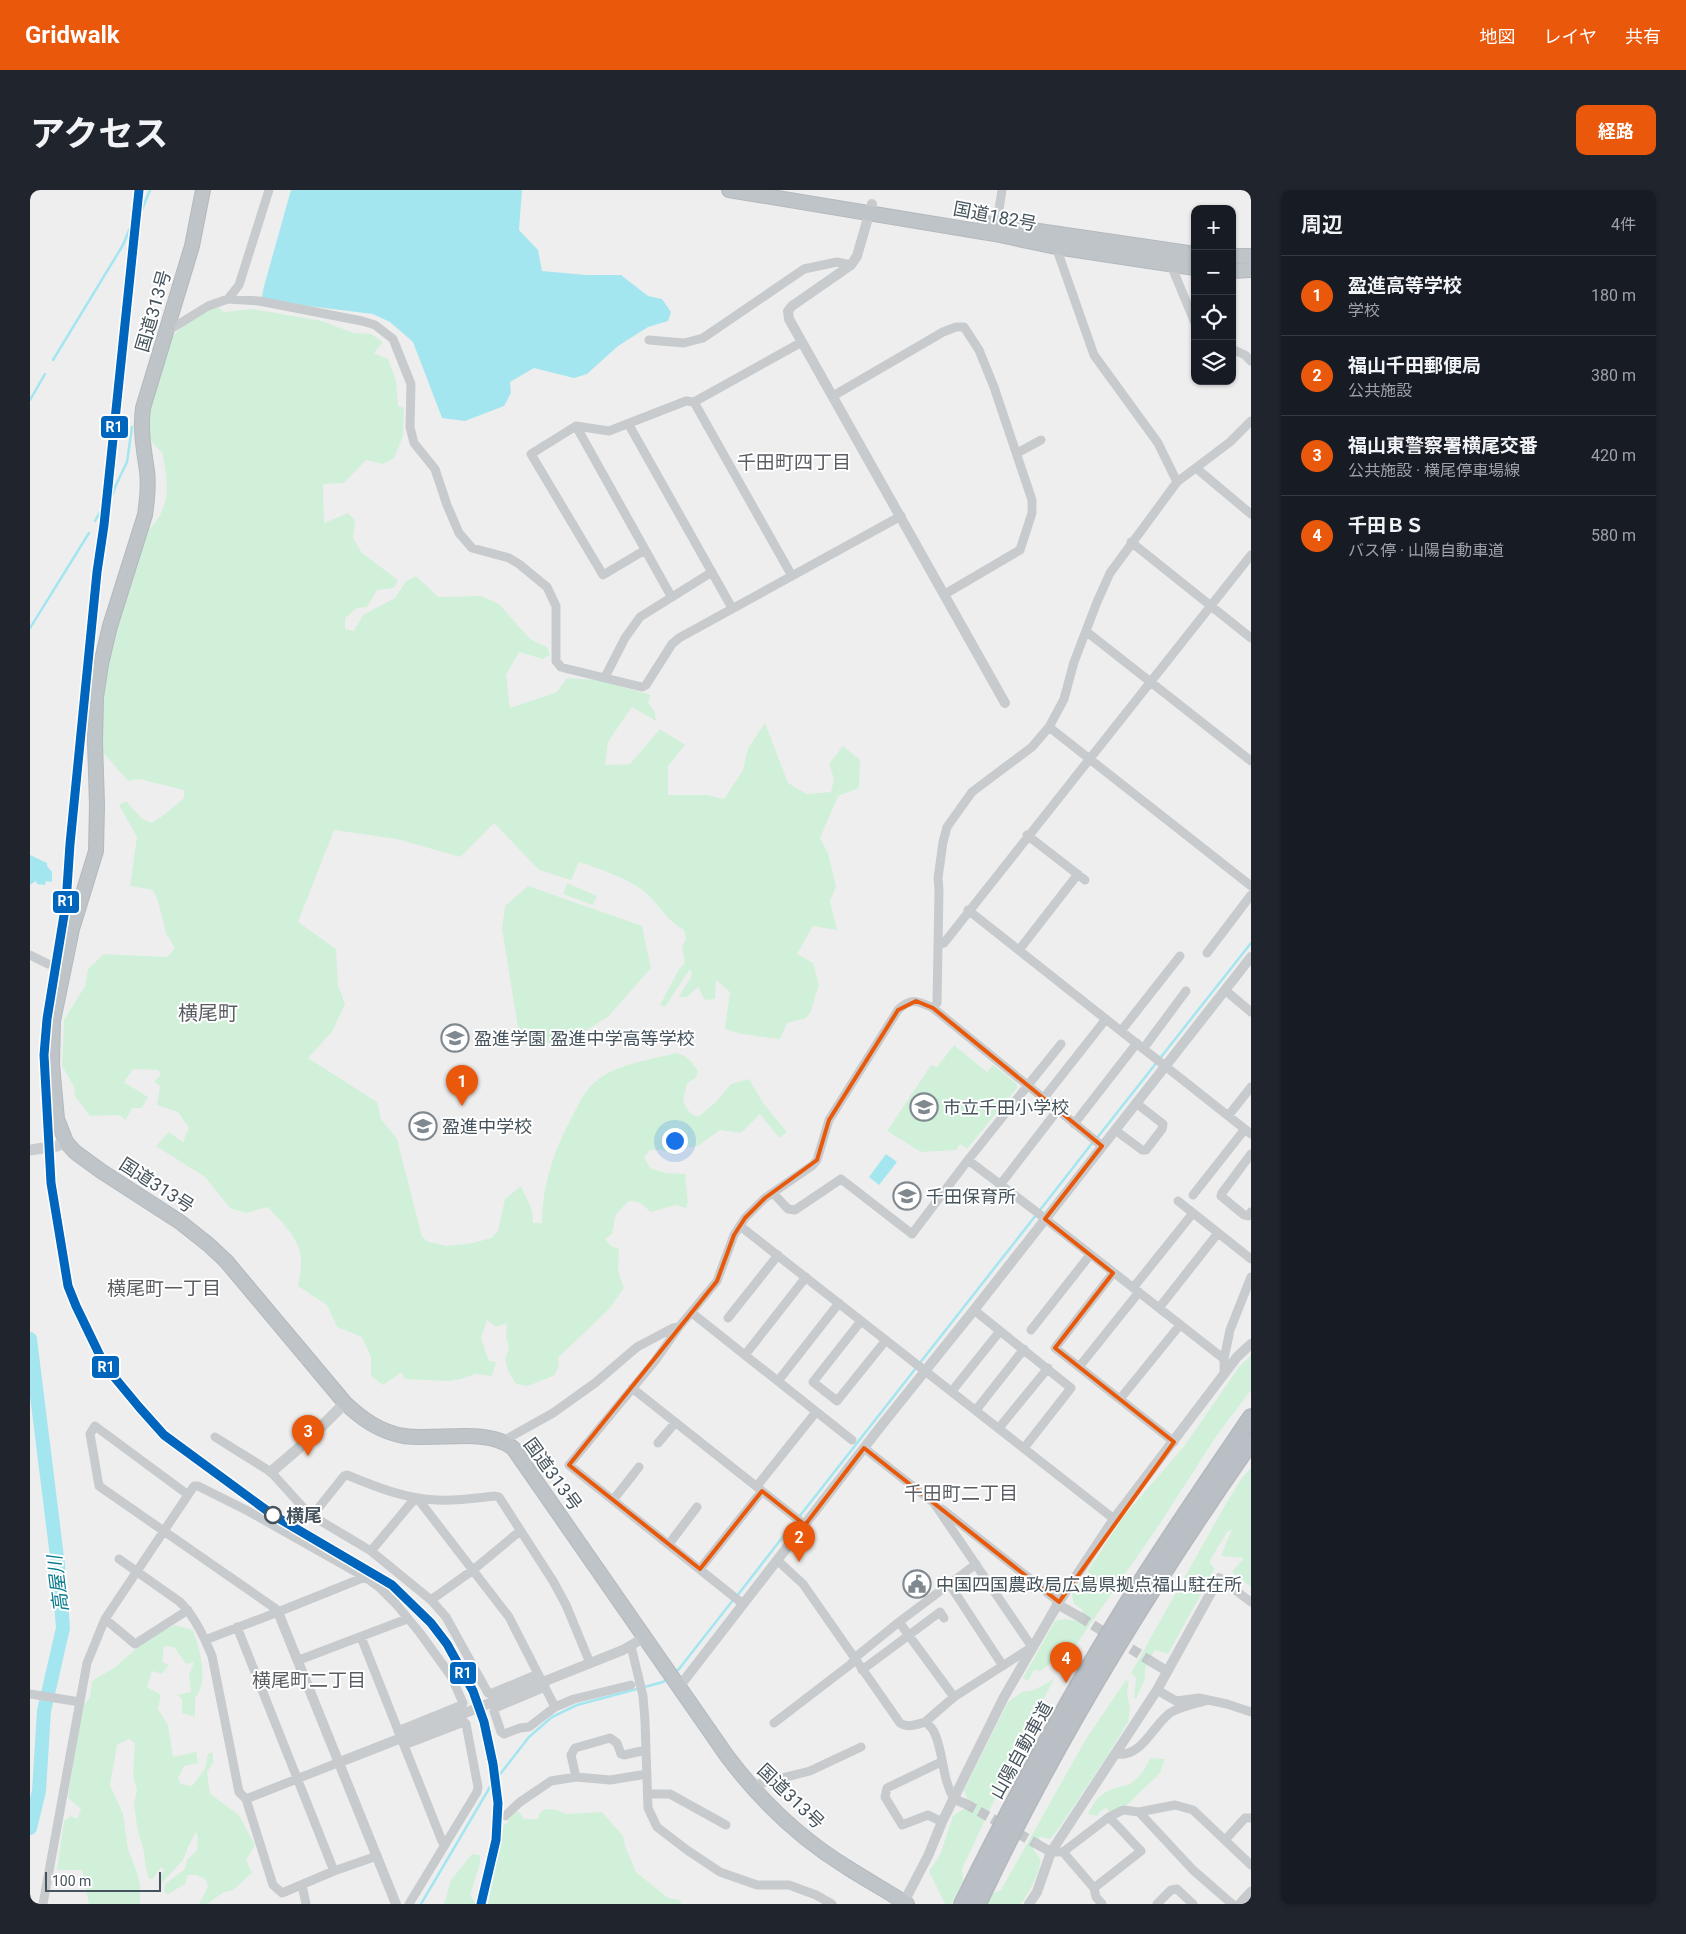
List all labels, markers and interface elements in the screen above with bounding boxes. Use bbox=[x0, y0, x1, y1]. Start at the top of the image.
text: Gridwalk bbox=[25, 21, 120, 49]
text: 地図 bbox=[1480, 26, 1516, 47]
text: レイヤ bbox=[1544, 26, 1597, 47]
text: 共有 bbox=[1625, 26, 1661, 47]
button: 経路 bbox=[1576, 105, 1656, 155]
text: アクセス bbox=[30, 114, 168, 155]
street label: 国道182号 bbox=[952, 198, 1038, 234]
map controls bbox=[1191, 205, 1236, 385]
button: + bbox=[1191, 205, 1236, 250]
text: 周辺 bbox=[1301, 213, 1343, 237]
text: 4件 bbox=[1611, 215, 1636, 234]
button: − bbox=[1191, 250, 1236, 295]
street label: 国道313号 bbox=[131, 268, 175, 354]
text: 盈進高等学校 bbox=[1348, 274, 1462, 297]
text: 1 bbox=[1312, 286, 1322, 305]
text: 180 m bbox=[1591, 286, 1636, 305]
button: locate bbox=[1191, 295, 1236, 340]
text: 学校 bbox=[1348, 301, 1380, 320]
button: layers bbox=[1191, 340, 1236, 385]
text: 福山千田郵便局 bbox=[1348, 354, 1481, 377]
text: 2 bbox=[1312, 366, 1322, 385]
text: 380 m bbox=[1591, 366, 1636, 385]
text: 公共施設 bbox=[1348, 381, 1412, 400]
line badge: R1 bbox=[100, 415, 129, 439]
text: R1 bbox=[105, 419, 123, 435]
text: 福山東警察署横尾交番 bbox=[1348, 434, 1538, 457]
text: 3 bbox=[1312, 446, 1322, 465]
text: 420 m bbox=[1591, 446, 1636, 465]
district label: 千田町四丁目 bbox=[737, 451, 851, 474]
text: 公共施設 · 横尾停車場線 bbox=[1348, 461, 1520, 480]
text: 千田ＢＳ bbox=[1348, 514, 1424, 537]
text: 4 bbox=[1312, 526, 1322, 545]
text: 580 m bbox=[1591, 526, 1636, 545]
text: バス停 · 山陽自動車道 bbox=[1348, 541, 1504, 560]
line badge: R1 bbox=[52, 890, 80, 914]
text: R1 bbox=[57, 893, 75, 909]
district label: 横尾町 bbox=[178, 1001, 238, 1025]
school or university icon: 盈進学園 盈進中学高等学校 bbox=[440, 1023, 470, 1053]
place label: 盈進学園 盈進中学高等学校 bbox=[474, 1028, 694, 1049]
pin: 1 bbox=[446, 1065, 478, 1106]
school or university icon: 市立千田小学校 bbox=[909, 1092, 939, 1122]
place label: 市立千田小学校 bbox=[943, 1097, 1069, 1118]
school or university icon: 盈進中学校 bbox=[408, 1111, 438, 1141]
place label: 盈進中学校 bbox=[442, 1116, 532, 1137]
your location bbox=[662, 1128, 688, 1154]
street label: 国道313号 bbox=[116, 1153, 198, 1217]
school or university icon: 千田保育所 bbox=[892, 1181, 922, 1211]
place label: 千田保育所 bbox=[926, 1186, 1016, 1207]
district label: 横尾町一丁目 bbox=[107, 1277, 221, 1300]
line badge: R1 bbox=[91, 1355, 120, 1379]
text: R1 bbox=[97, 1359, 115, 1375]
pin: 3 bbox=[292, 1415, 324, 1456]
street label: 国道313号 bbox=[520, 1434, 586, 1514]
district label: 千田町二丁目 bbox=[904, 1482, 1018, 1505]
place label: 横尾 bbox=[286, 1505, 322, 1526]
marker: 横尾 bbox=[264, 1506, 282, 1524]
pin: 2 bbox=[783, 1521, 815, 1562]
water label: 高屋川 bbox=[43, 1552, 73, 1614]
public building icon: 中国四国農政局広島県拠点福山駐在所 bbox=[902, 1569, 932, 1599]
place label: 中国四国農政局広島県拠点福山駐在所 bbox=[936, 1574, 1242, 1595]
pin: 4 bbox=[1050, 1642, 1082, 1683]
line badge: R1 bbox=[449, 1661, 477, 1685]
text: R1 bbox=[454, 1665, 472, 1681]
district label: 横尾町二丁目 bbox=[252, 1669, 366, 1692]
street label: 山陽自動車道 bbox=[986, 1698, 1056, 1802]
street label: 国道313号 bbox=[753, 1759, 829, 1833]
scale bar bbox=[45, 1869, 161, 1892]
text: 100 m bbox=[52, 1873, 91, 1889]

